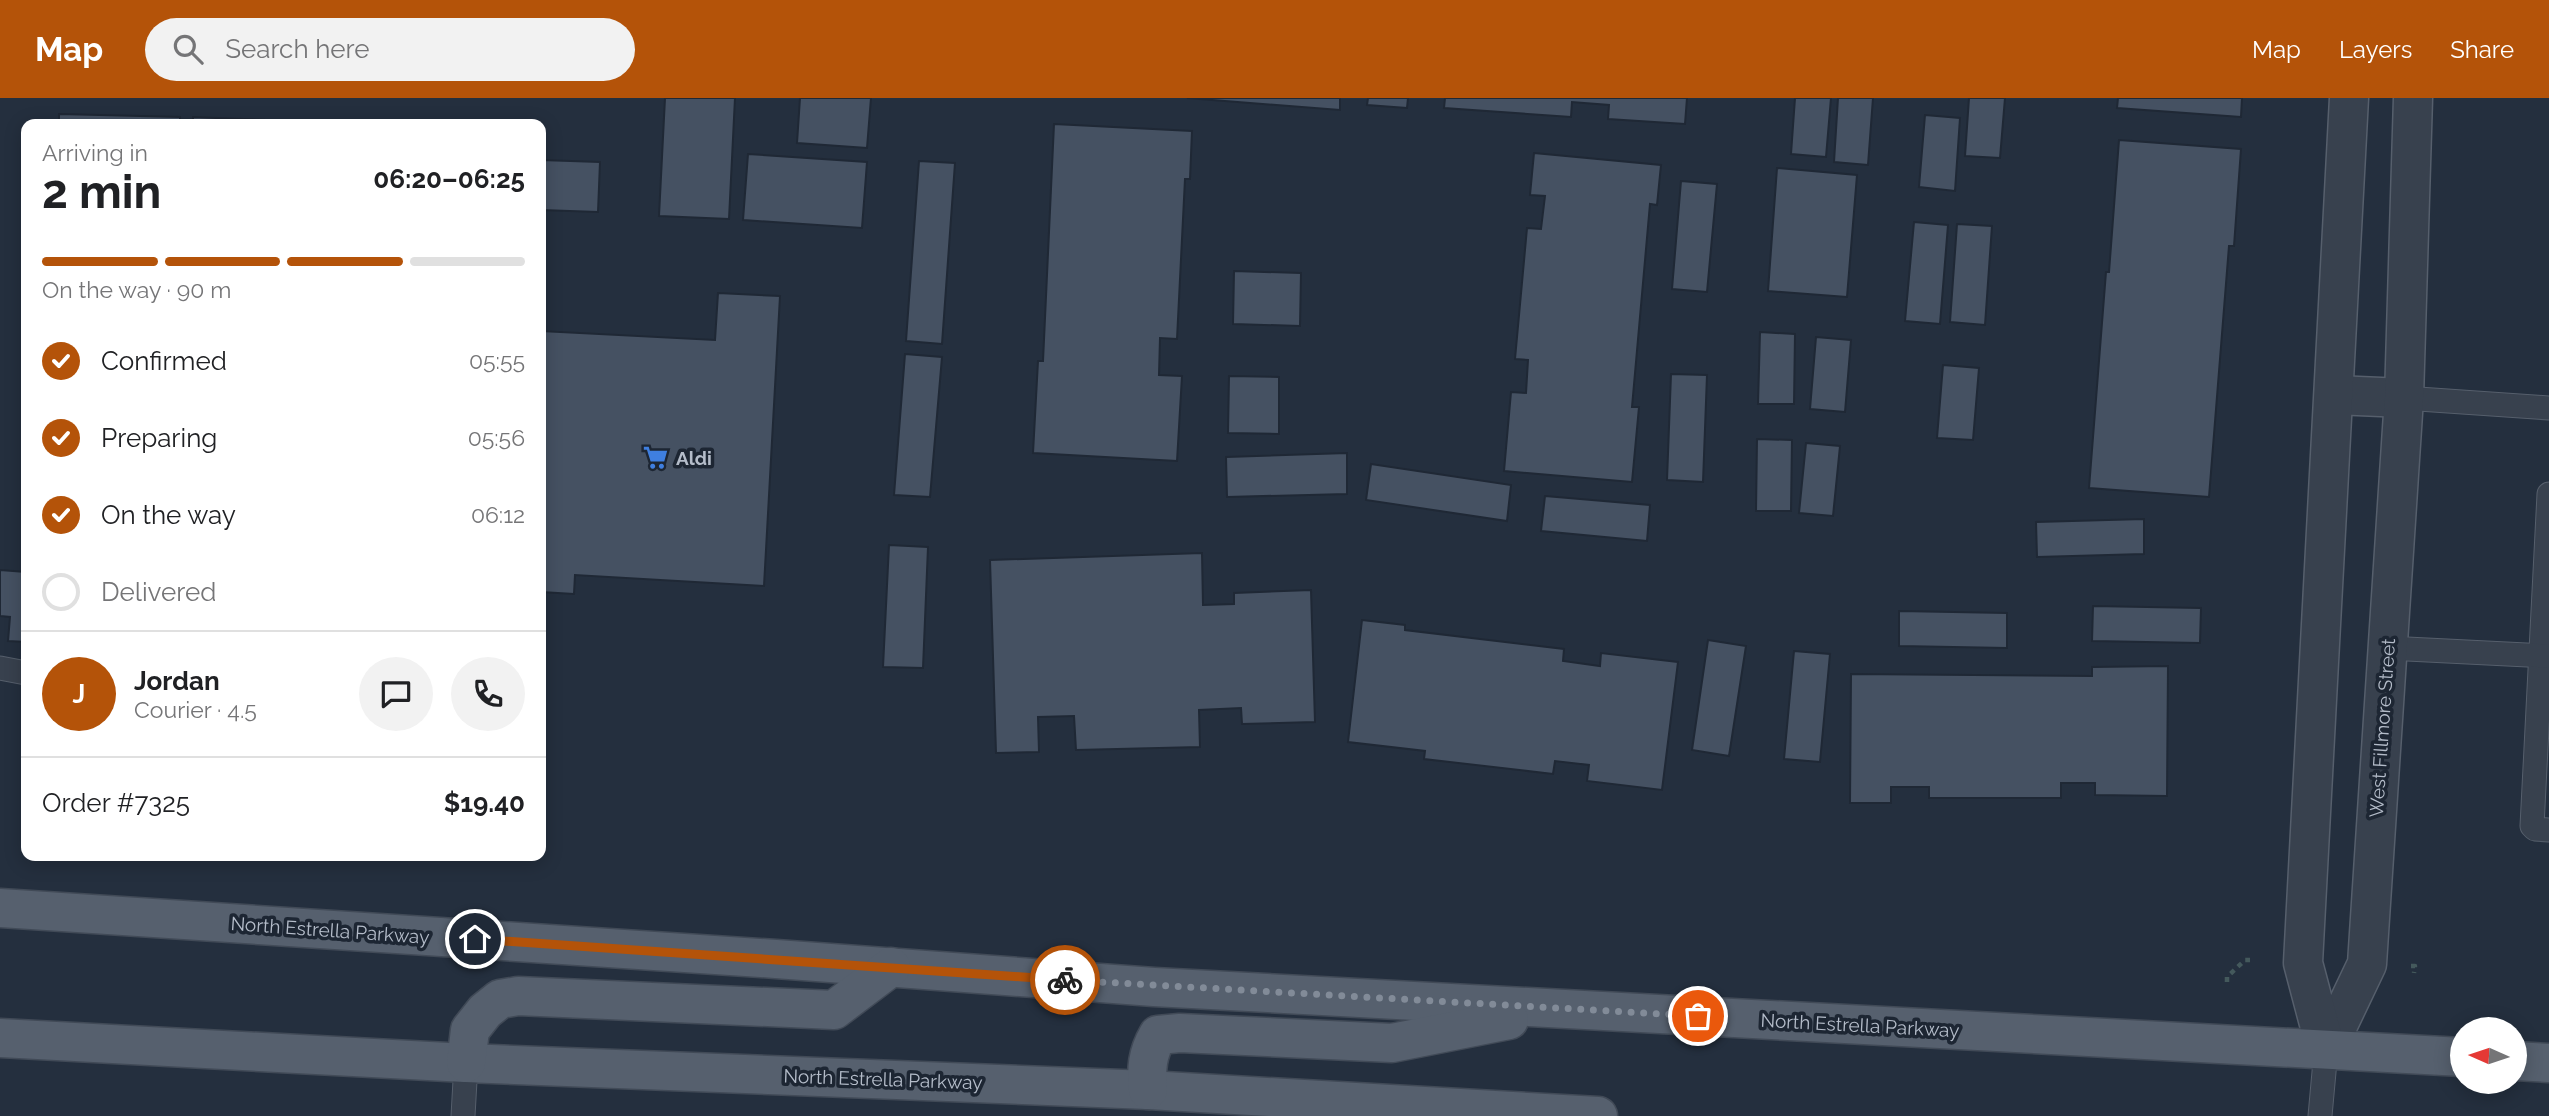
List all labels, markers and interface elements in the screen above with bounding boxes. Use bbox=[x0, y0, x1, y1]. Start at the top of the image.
search box bbox=[145, 18, 635, 81]
text: Map bbox=[35, 30, 103, 69]
icon: search bbox=[169, 30, 207, 68]
text: Search here bbox=[225, 34, 370, 64]
text: Map bbox=[2252, 35, 2301, 64]
text: Layers bbox=[2339, 35, 2412, 64]
text: Share bbox=[2450, 35, 2514, 64]
text: Arriving in bbox=[42, 139, 148, 166]
text: 06:20–06:25 bbox=[373, 164, 525, 194]
text: 2 min bbox=[42, 165, 161, 219]
text: On the way · 90 m bbox=[42, 276, 231, 303]
icon: check bbox=[42, 342, 80, 380]
text: Confirmed bbox=[101, 346, 227, 376]
text: 05:55 bbox=[469, 347, 525, 374]
icon: check bbox=[42, 419, 80, 457]
text: Preparing bbox=[101, 423, 217, 453]
text: 05:56 bbox=[468, 424, 525, 451]
supermarket icon: Aldi bbox=[642, 444, 670, 472]
place label: Aldi bbox=[676, 447, 712, 469]
icon: check bbox=[42, 496, 80, 534]
text: On the way bbox=[101, 500, 236, 530]
text: 06:12 bbox=[471, 501, 525, 528]
text: Delivered bbox=[101, 577, 216, 607]
street label: West Fillmore Street bbox=[2365, 637, 2399, 818]
button: chat bbox=[359, 657, 433, 731]
button: phone bbox=[451, 657, 525, 731]
text: Jordan bbox=[134, 666, 220, 696]
text: J bbox=[73, 679, 85, 709]
text: Courier · 4.5 bbox=[134, 696, 257, 723]
text: Order #7325 bbox=[42, 788, 190, 818]
text: $19.40 bbox=[444, 788, 525, 818]
pin bbox=[445, 909, 505, 969]
street label: North Estrella Parkway bbox=[230, 912, 430, 948]
icon: home bbox=[456, 920, 494, 958]
courier bbox=[1030, 945, 1100, 1015]
icon: bike bbox=[1046, 961, 1084, 999]
pin bbox=[1668, 986, 1728, 1046]
icon: bag bbox=[1679, 997, 1717, 1035]
street label: North Estrella Parkway bbox=[1760, 1009, 1960, 1041]
north arrow bbox=[2450, 1017, 2527, 1094]
map controls bbox=[2450, 1017, 2527, 1094]
street label: North Estrella Parkway bbox=[783, 1065, 983, 1093]

